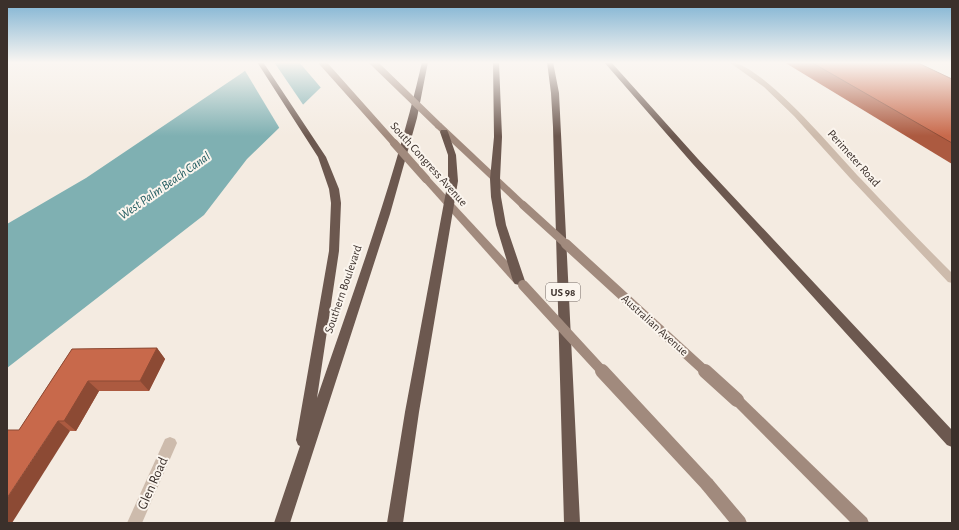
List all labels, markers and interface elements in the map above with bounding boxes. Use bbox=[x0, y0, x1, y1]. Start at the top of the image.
street label: South Congress Avenue bbox=[388, 120, 470, 208]
street label: Perimeter Road bbox=[825, 127, 883, 189]
water label: West Palm Beach Canal bbox=[117, 150, 213, 223]
street label: Southern Boulevard bbox=[322, 243, 364, 335]
road number: US 98 bbox=[546, 283, 580, 301]
street label: Australian Avenue bbox=[619, 292, 691, 358]
street label: Glen Road bbox=[135, 455, 171, 512]

